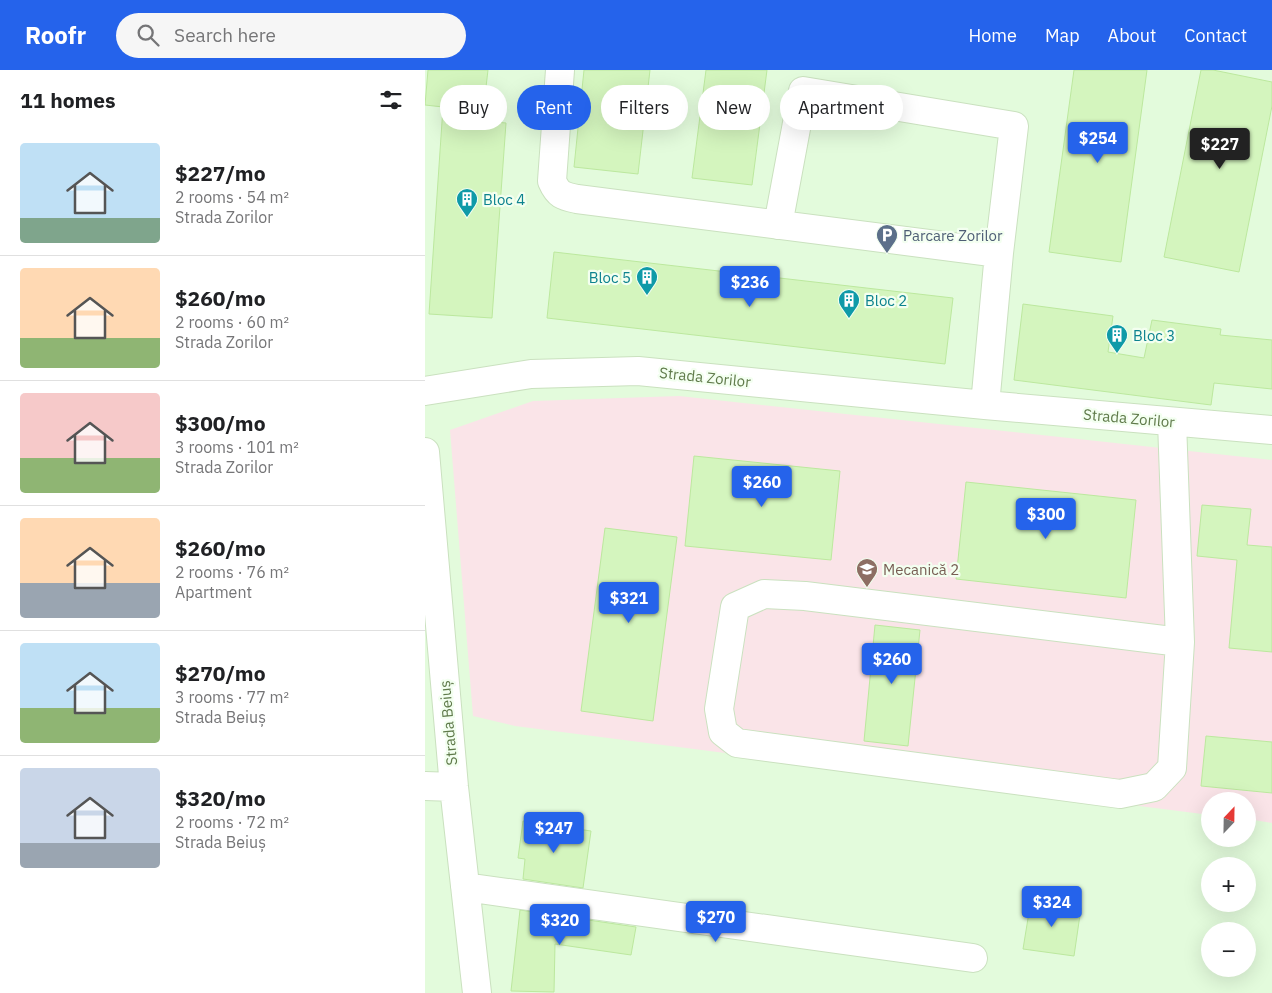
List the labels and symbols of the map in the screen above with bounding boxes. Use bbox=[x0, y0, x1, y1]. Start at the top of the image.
pin: $254 bbox=[1068, 122, 1128, 164]
pin: $227 bbox=[1190, 128, 1250, 170]
building icon: Bloc 4 bbox=[455, 187, 479, 218]
place label: Bloc 4 bbox=[483, 190, 525, 209]
parking icon: Parcare Zorilor bbox=[875, 223, 899, 254]
place label: Parcare Zorilor bbox=[903, 226, 1003, 245]
building icon: Bloc 5 bbox=[635, 265, 659, 296]
pin: $236 bbox=[720, 266, 780, 308]
place label: Bloc 5 bbox=[589, 268, 631, 287]
building icon: Bloc 2 bbox=[837, 288, 861, 319]
place label: Bloc 2 bbox=[865, 291, 907, 310]
building icon: Bloc 3 bbox=[1105, 323, 1129, 354]
place label: Bloc 3 bbox=[1133, 326, 1175, 345]
street label: Strada Zorilor bbox=[658, 363, 752, 391]
street label: Strada Zorilor bbox=[1082, 405, 1176, 432]
pin: $260 bbox=[732, 466, 792, 508]
pin: $300 bbox=[1016, 498, 1076, 540]
school or university icon: Mecanică 2 bbox=[855, 557, 879, 588]
place label: Mecanică 2 bbox=[883, 560, 959, 579]
pin: $321 bbox=[599, 582, 659, 624]
pin: $260 bbox=[862, 642, 922, 685]
street label: Strada Beiuș bbox=[435, 680, 461, 766]
north arrow bbox=[1201, 792, 1256, 848]
pin: $247 bbox=[524, 812, 584, 854]
pin: $324 bbox=[1022, 886, 1082, 928]
pin: $270 bbox=[686, 900, 746, 943]
pin: $320 bbox=[530, 904, 590, 946]

